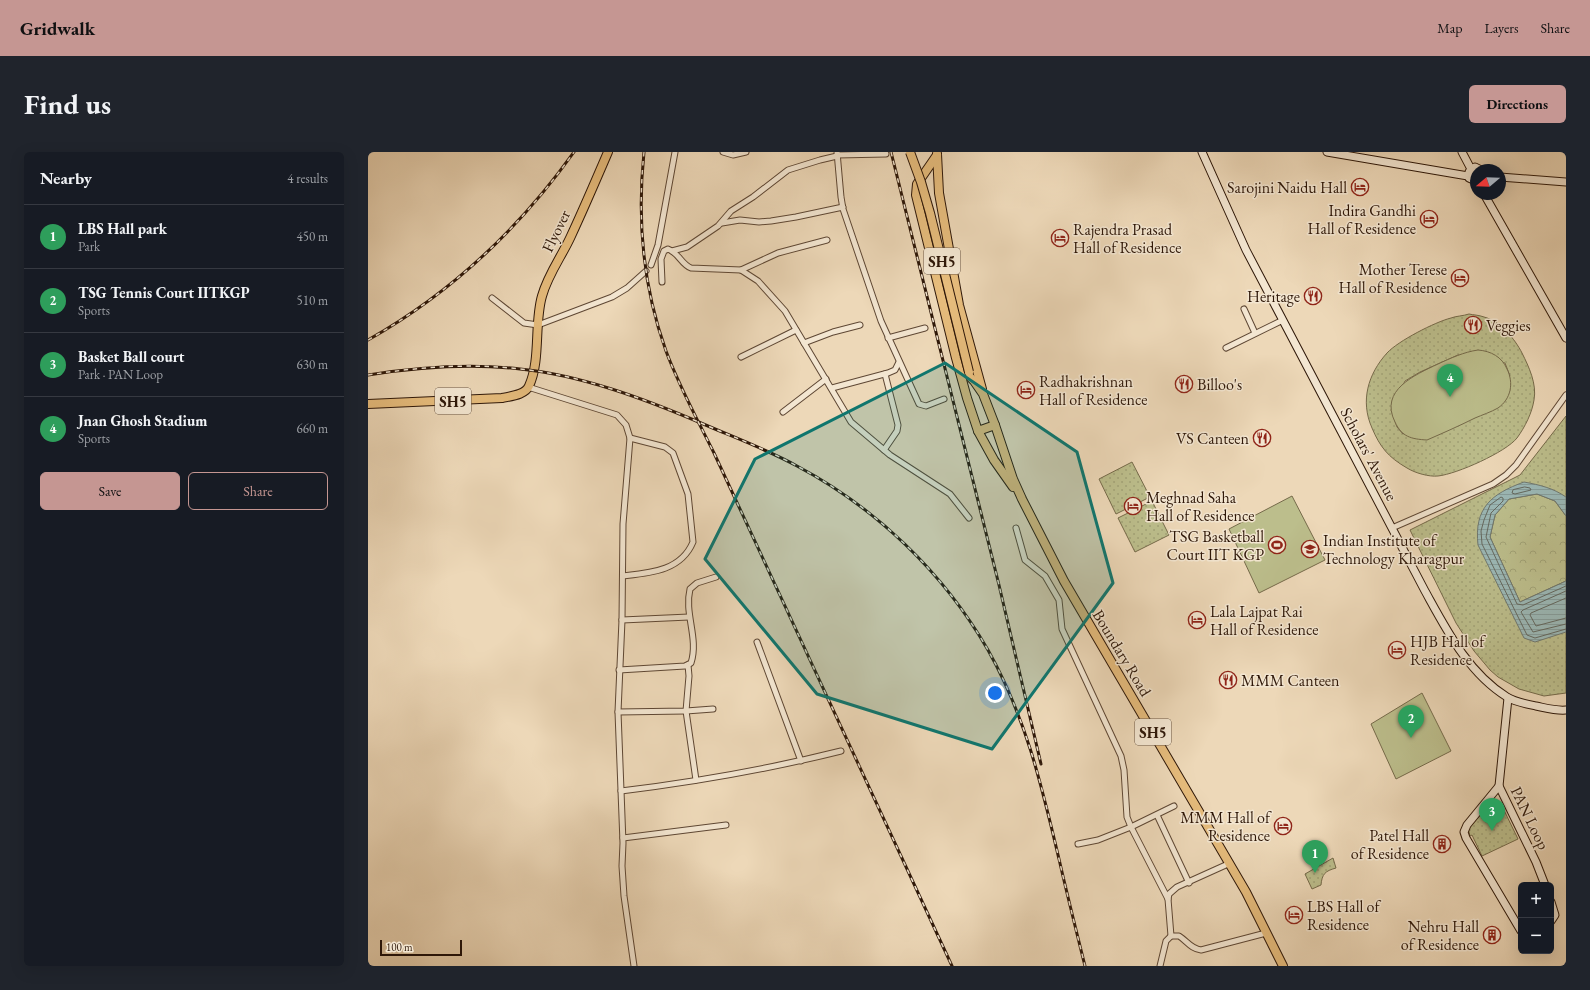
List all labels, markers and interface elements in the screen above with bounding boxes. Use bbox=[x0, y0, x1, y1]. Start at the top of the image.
text: Gridwalk bbox=[20, 16, 95, 41]
text: Map bbox=[1437, 19, 1462, 37]
text: Layers bbox=[1484, 19, 1519, 37]
text: Share bbox=[1541, 19, 1570, 37]
button: Directions bbox=[1469, 85, 1566, 123]
text: Find us bbox=[24, 86, 111, 122]
north arrow bbox=[1470, 164, 1506, 200]
text: Nearby bbox=[40, 167, 92, 189]
text: 4 results bbox=[287, 170, 328, 187]
place label: Sarojini Naidu Hall bbox=[1227, 177, 1347, 198]
hotel icon: Sarojini Naidu Hall bbox=[1350, 177, 1370, 197]
place label: Indira Gandhi Hall of Residence bbox=[1308, 200, 1416, 239]
street label: Flyover bbox=[537, 206, 575, 256]
hotel icon: Indira Gandhi Hall of Residence bbox=[1419, 209, 1439, 229]
text: LBS Hall park bbox=[78, 219, 167, 238]
place label: Rajendra Prasad Hall of Residence bbox=[1073, 219, 1181, 258]
text: 1 bbox=[50, 228, 56, 245]
text: 450 m bbox=[297, 228, 328, 245]
hotel icon: Rajendra Prasad Hall of Residence bbox=[1050, 228, 1070, 248]
text: Park bbox=[78, 238, 100, 255]
road number: SH5 bbox=[924, 248, 960, 274]
place label: Mother Terese Hall of Residence bbox=[1339, 259, 1447, 298]
hotel icon: Mother Terese Hall of Residence bbox=[1450, 268, 1470, 288]
text: TSG Tennis Court IITKGP bbox=[78, 283, 250, 302]
place label: Heritage bbox=[1247, 286, 1300, 307]
restaurant icon: Heritage bbox=[1303, 286, 1323, 306]
text: 2 bbox=[50, 292, 56, 309]
text: 510 m bbox=[297, 292, 328, 309]
text: Sports bbox=[78, 302, 110, 319]
restaurant icon: Veggies bbox=[1463, 315, 1483, 335]
place label: Veggies bbox=[1486, 315, 1531, 336]
text: Basket Ball court bbox=[78, 347, 185, 366]
text: 3 bbox=[50, 356, 56, 373]
text: 630 m bbox=[297, 356, 328, 373]
pin: 4 bbox=[1437, 364, 1463, 397]
text: Park · PAN Loop bbox=[78, 366, 163, 383]
place label: Radhakrishnan Hall of Residence bbox=[1039, 371, 1147, 410]
restaurant icon: Billoo's bbox=[1174, 374, 1194, 394]
place label: Billoo's bbox=[1197, 374, 1242, 395]
hotel icon: Radhakrishnan Hall of Residence bbox=[1016, 380, 1036, 400]
road number: SH5 bbox=[435, 388, 471, 414]
street label: Scholars' Avenue bbox=[1336, 404, 1402, 504]
text: Jnan Ghosh Stadium bbox=[78, 411, 207, 430]
text: 4 bbox=[50, 420, 56, 437]
text: 660 m bbox=[297, 420, 328, 437]
place label: VS Canteen bbox=[1176, 428, 1250, 449]
restaurant icon: VS Canteen bbox=[1252, 428, 1272, 448]
text: Sports bbox=[78, 430, 110, 447]
button: Save bbox=[40, 472, 180, 510]
button: Share bbox=[188, 472, 328, 510]
place label: Meghnad Saha Hall of Residence bbox=[1146, 487, 1254, 526]
hotel icon: Meghnad Saha Hall of Residence bbox=[1123, 496, 1143, 516]
place label: TSG Basketball Court IIT KGP bbox=[1167, 526, 1264, 565]
place label: Indian Institute of Technology Kharagpur bbox=[1323, 530, 1465, 569]
sports icon: TSG Basketball Court IIT KGP bbox=[1267, 535, 1287, 555]
school or university icon: Indian Institute of Technology Kharagpur bbox=[1300, 539, 1320, 559]
place label: Lala Lajpat Rai Hall of Residence bbox=[1210, 601, 1318, 640]
street label: Boundary Road bbox=[1088, 606, 1157, 701]
hotel icon: Lala Lajpat Rai Hall of Residence bbox=[1187, 610, 1207, 630]
place label: HJB Hall of Residence bbox=[1410, 631, 1486, 670]
hotel icon: HJB Hall of Residence bbox=[1387, 640, 1407, 660]
restaurant icon: MMM Canteen bbox=[1218, 670, 1238, 690]
place label: MMM Canteen bbox=[1241, 670, 1340, 691]
your location bbox=[985, 683, 1005, 703]
pin: 2 bbox=[1398, 705, 1424, 738]
road number: SH5 bbox=[1135, 719, 1171, 745]
street label: PAN Loop bbox=[1506, 783, 1554, 853]
pin: 3 bbox=[1479, 798, 1505, 831]
place label: MMM Hall of Residence bbox=[1180, 807, 1272, 846]
hotel icon: MMM Hall of Residence bbox=[1273, 816, 1293, 836]
place label: Patel Hall of Residence bbox=[1351, 825, 1429, 864]
building icon: Patel Hall of Residence bbox=[1432, 834, 1452, 854]
pin: 1 bbox=[1302, 840, 1328, 873]
map controls bbox=[1518, 882, 1554, 954]
button: + bbox=[1518, 882, 1554, 918]
place label: LBS Hall of Residence bbox=[1307, 896, 1382, 935]
hotel icon: LBS Hall of Residence bbox=[1284, 905, 1304, 925]
place label: Nehru Hall of Residence bbox=[1401, 916, 1479, 955]
button: − bbox=[1518, 918, 1554, 954]
building icon: Nehru Hall of Residence bbox=[1482, 925, 1502, 945]
scale bar bbox=[380, 938, 462, 957]
text: 100 m bbox=[386, 940, 413, 954]

